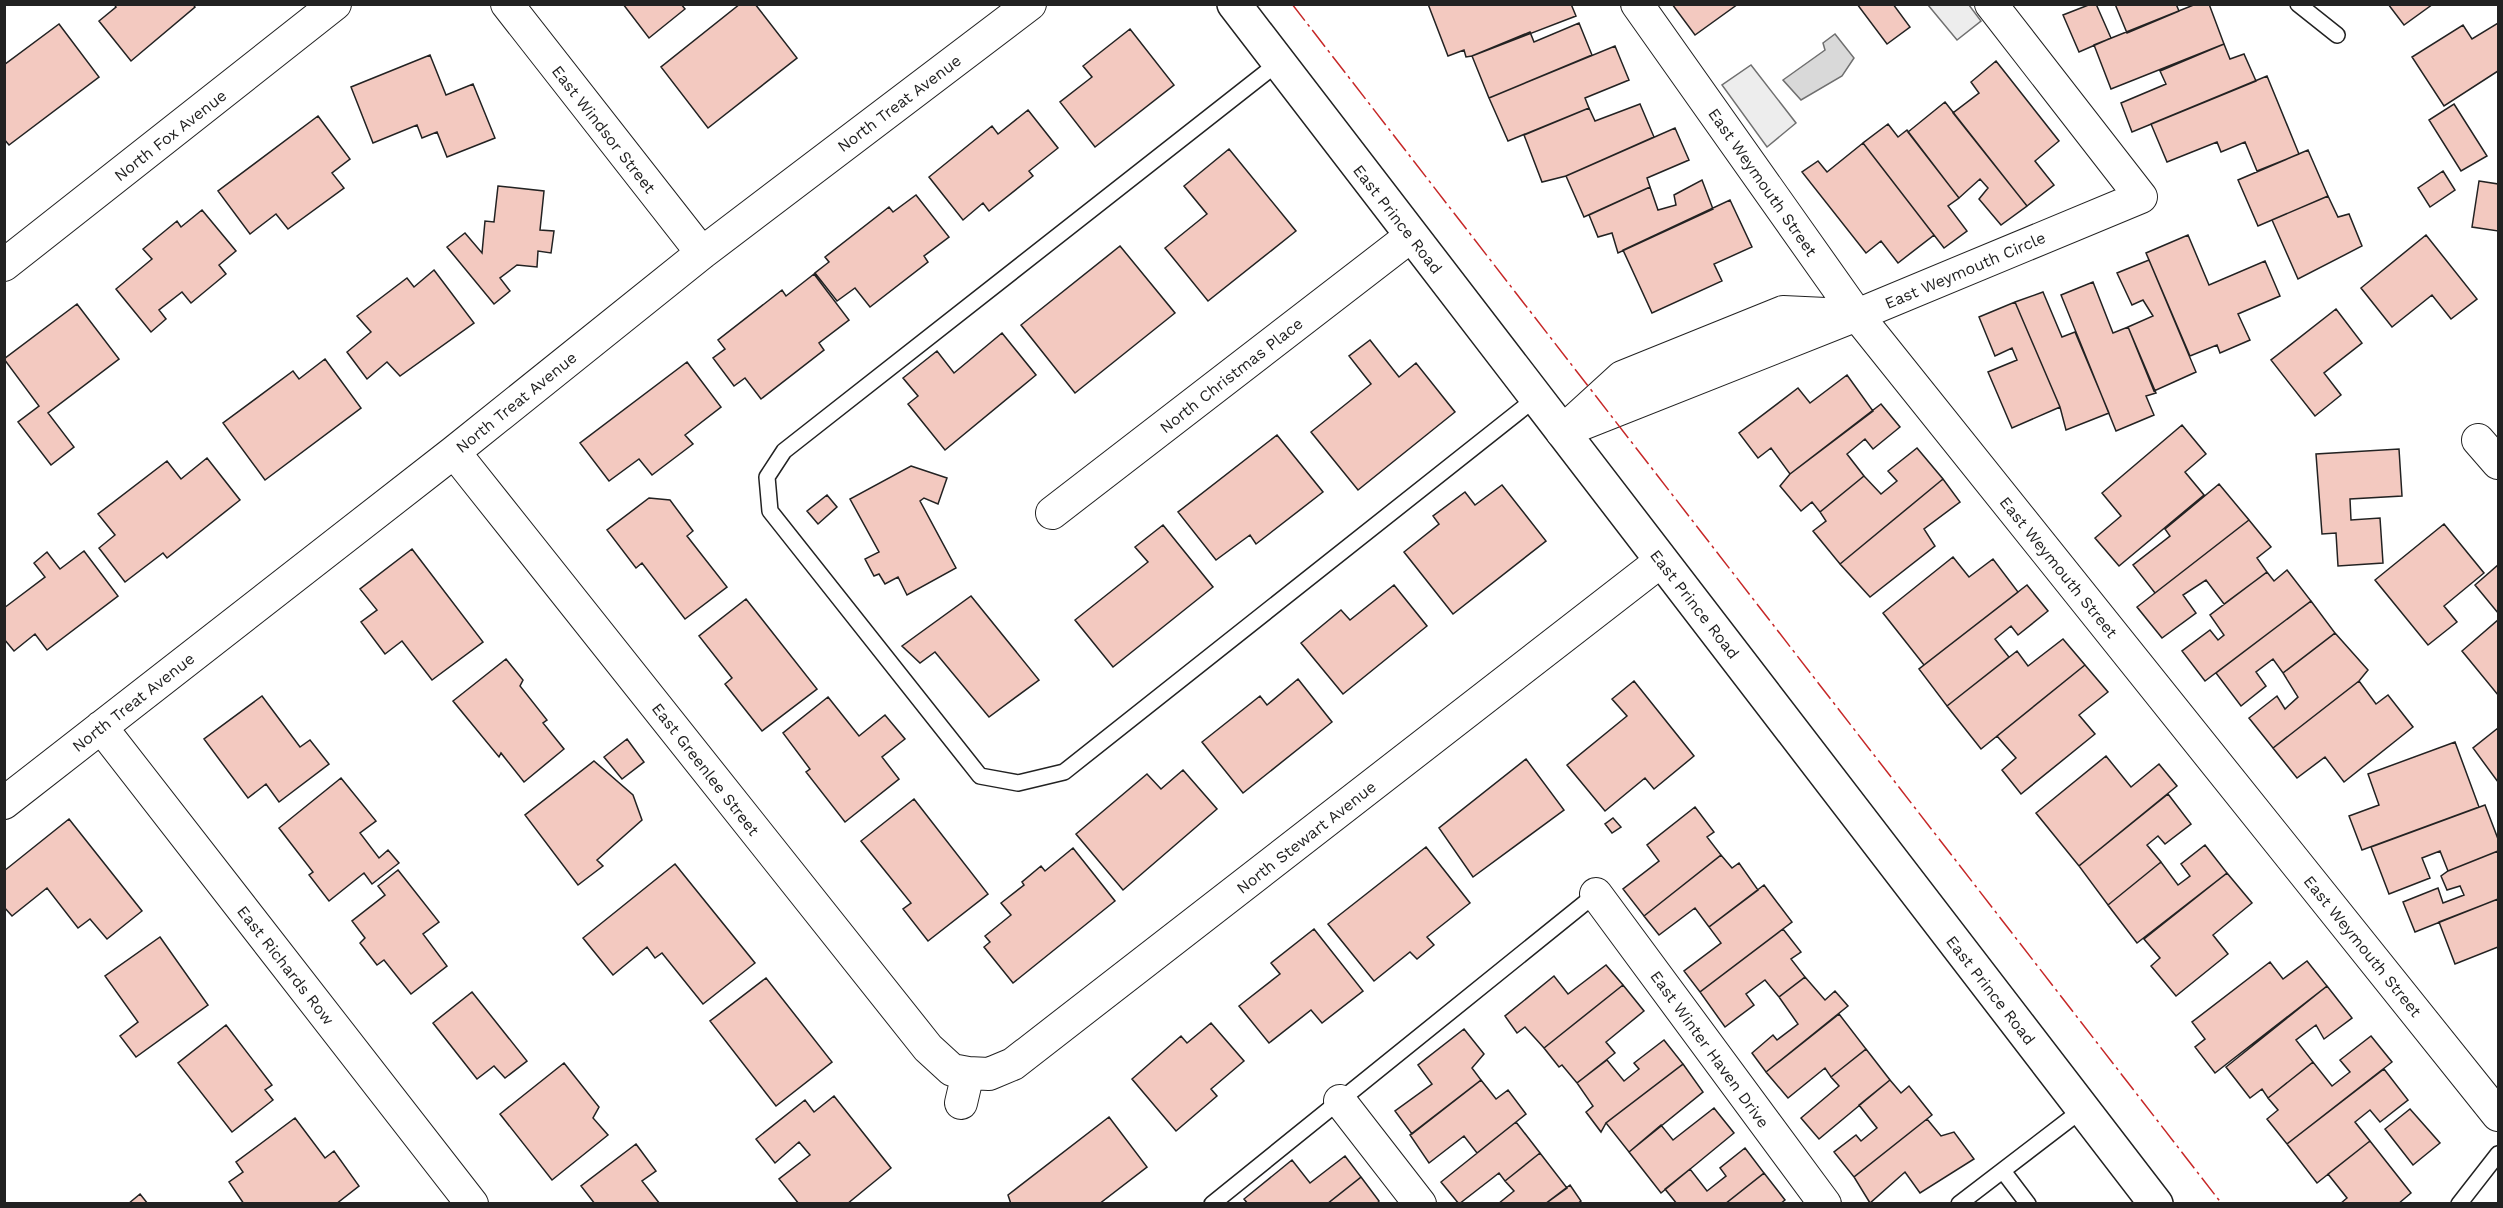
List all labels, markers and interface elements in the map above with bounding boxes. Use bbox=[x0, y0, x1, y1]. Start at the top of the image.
street label: North Treat Avenue bbox=[834, 51, 965, 156]
street label: East Windsor Street bbox=[548, 62, 660, 197]
street label: North Fox Avenue bbox=[110, 86, 230, 185]
street label: East Weymouth Street bbox=[1704, 105, 1821, 260]
street label: East Prince Road bbox=[1349, 161, 1446, 278]
street label: East Weymouth Circle bbox=[1882, 228, 2048, 313]
street label: North Christmas Place bbox=[1156, 314, 1307, 437]
street label: North Treat Avenue bbox=[452, 348, 581, 457]
street label: East Weymouth Street bbox=[1996, 493, 2122, 642]
street label: East Prince Road bbox=[1646, 546, 1743, 663]
street label: North Treat Avenue bbox=[68, 649, 198, 756]
street label: East Greenlee Street bbox=[648, 699, 763, 840]
street label: North Stewart Avenue bbox=[1233, 777, 1380, 898]
street label: East Weymouth Street bbox=[2300, 872, 2426, 1021]
street label: East Richards Row bbox=[233, 902, 338, 1029]
street label: East Prince Road bbox=[1942, 932, 2039, 1049]
street label: East Winter Haven Drive bbox=[1646, 967, 1773, 1132]

